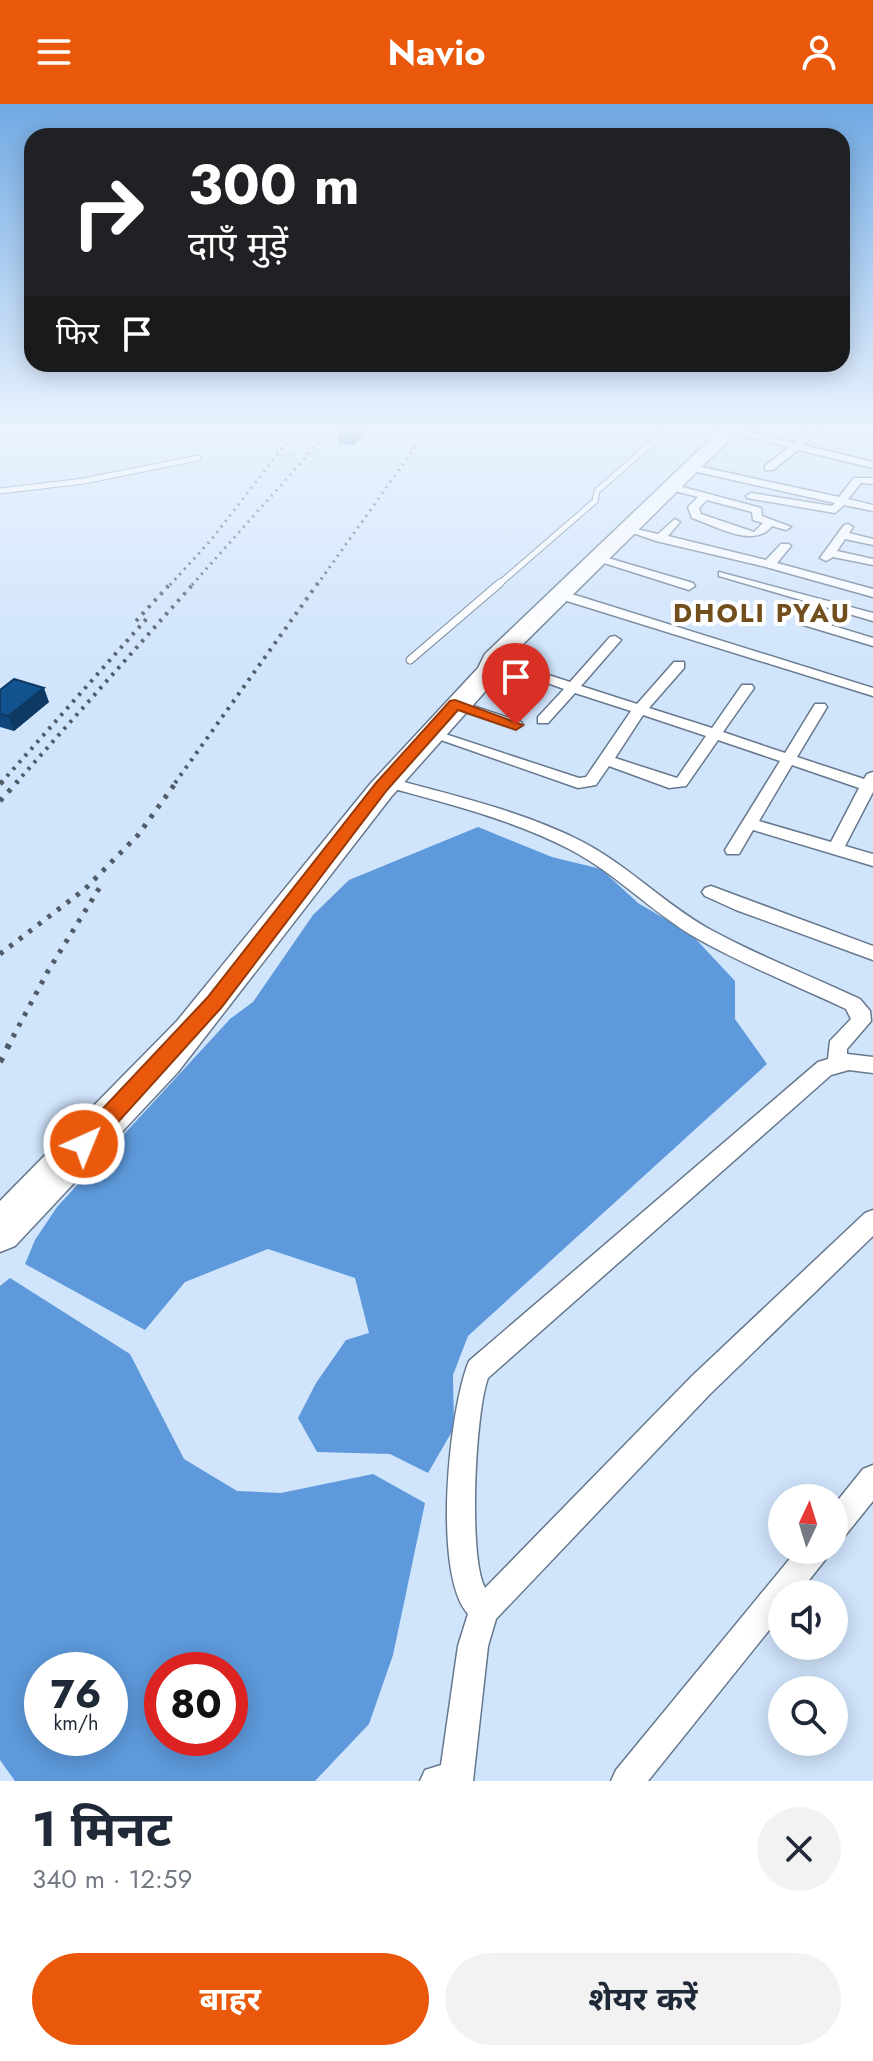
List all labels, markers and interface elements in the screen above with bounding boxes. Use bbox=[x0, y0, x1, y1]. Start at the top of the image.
text: Navio bbox=[388, 26, 485, 78]
icon: menu bbox=[32, 30, 76, 74]
icon: person bbox=[797, 30, 841, 74]
text: 300 m bbox=[188, 144, 360, 225]
icon: right bbox=[56, 160, 160, 264]
text: दाएँ मुड़ें bbox=[188, 219, 288, 271]
text: फिर bbox=[56, 312, 99, 355]
icon: arrive bbox=[115, 312, 159, 356]
district label: DHOLI PYAU bbox=[673, 594, 851, 632]
pin bbox=[482, 643, 550, 725]
icon: arrive bbox=[494, 655, 538, 699]
position arrow bbox=[42, 1102, 126, 1186]
north arrow bbox=[768, 1484, 848, 1564]
map controls bbox=[768, 1484, 848, 1756]
button: sound bbox=[768, 1580, 848, 1660]
speed limit sign: 80 bbox=[144, 1652, 248, 1756]
text: 76 bbox=[51, 1665, 101, 1723]
button: search bbox=[768, 1676, 848, 1756]
text: km/h bbox=[53, 1709, 99, 1738]
text: 1 मिनट bbox=[32, 1795, 172, 1864]
button: close bbox=[757, 1807, 841, 1891]
text: 340 m · 12:59 bbox=[32, 1860, 192, 1898]
button: बाहर bbox=[32, 1953, 429, 2045]
button: शेयर करें bbox=[445, 1953, 841, 2045]

